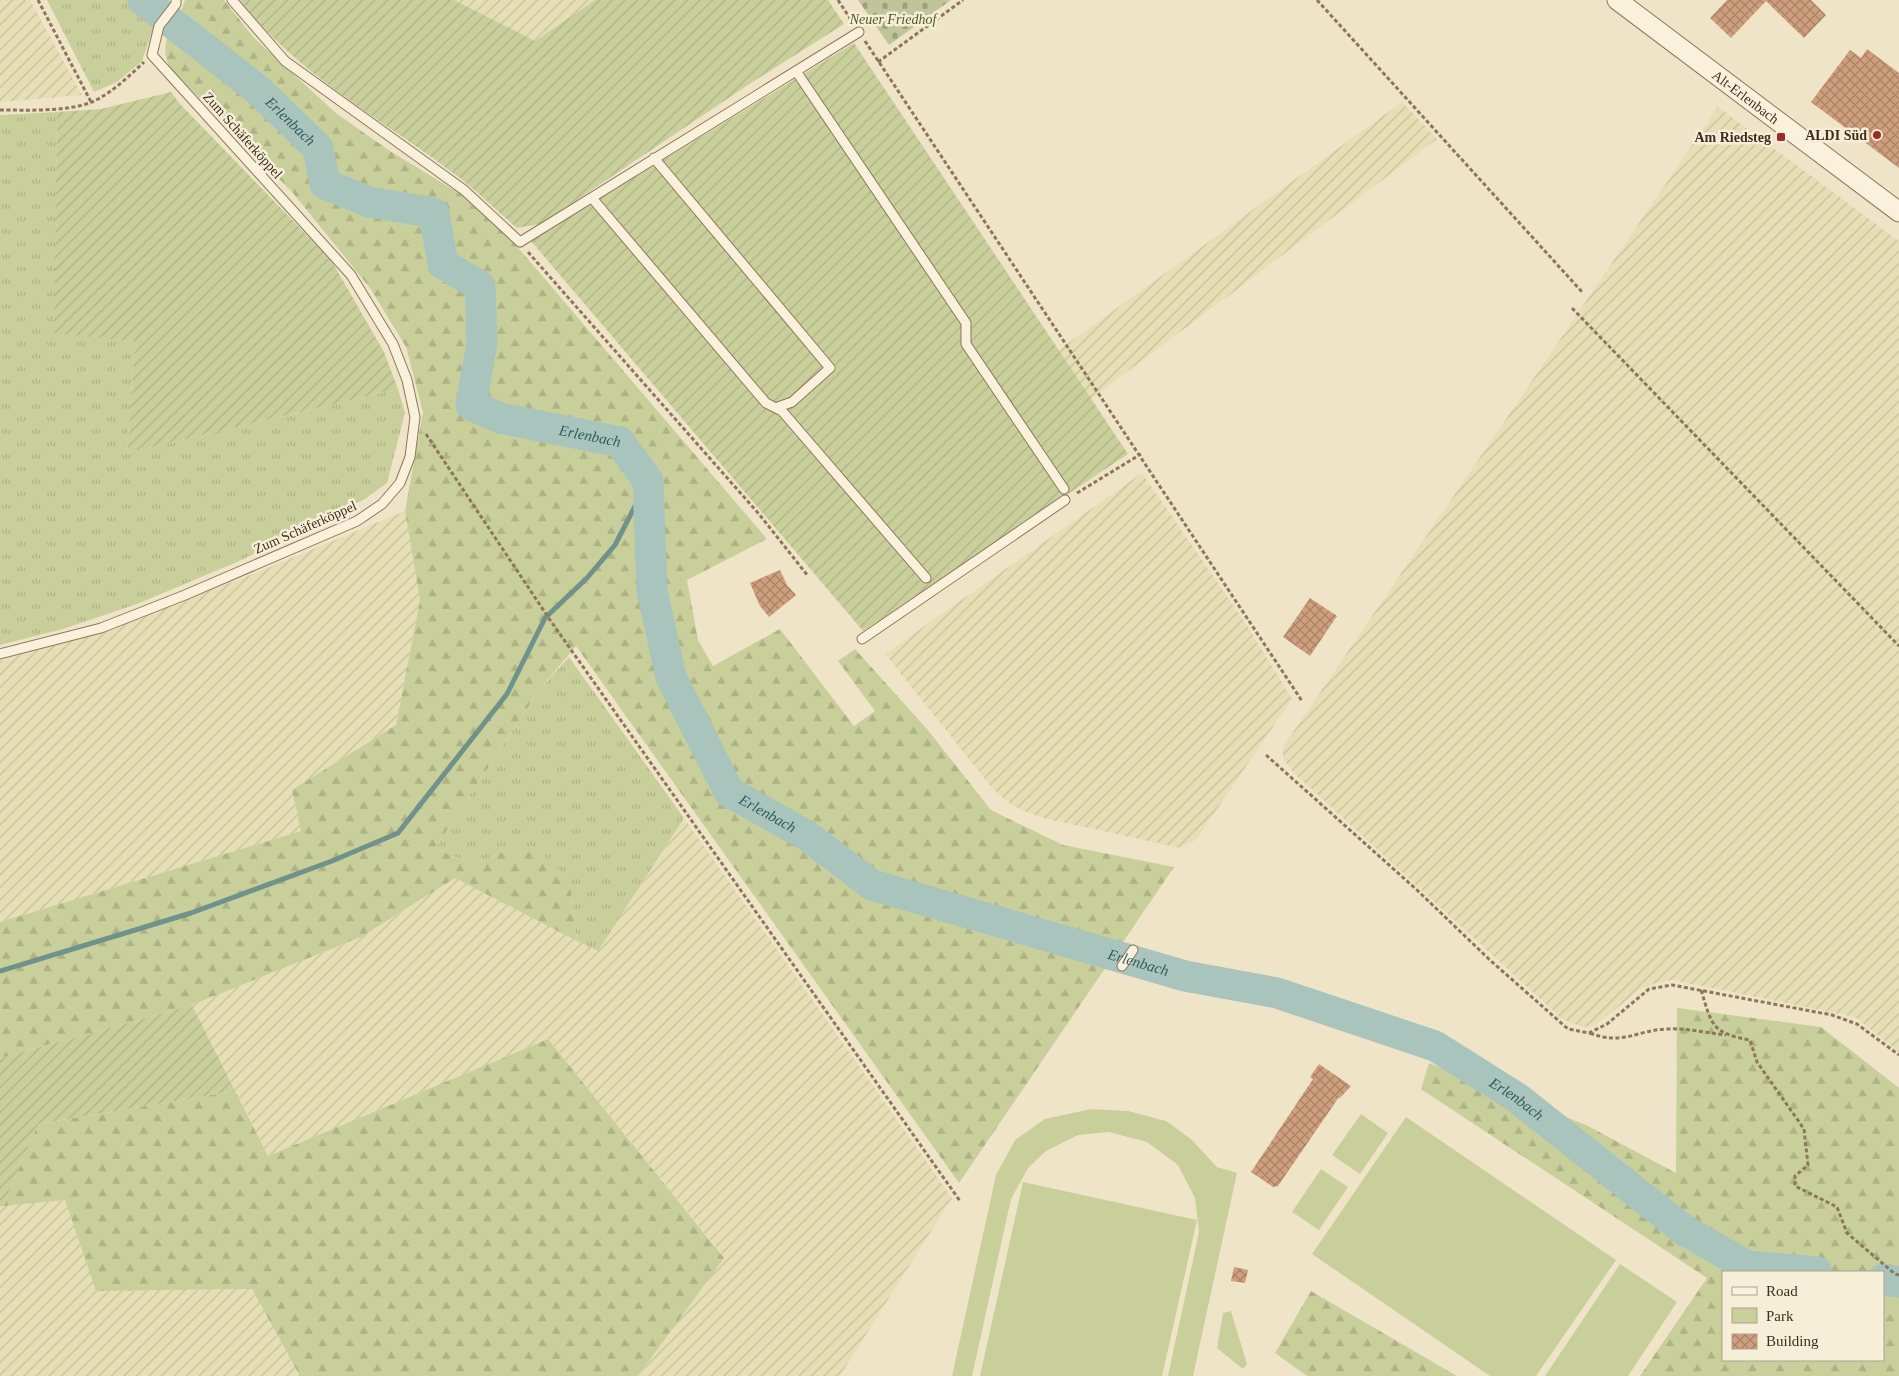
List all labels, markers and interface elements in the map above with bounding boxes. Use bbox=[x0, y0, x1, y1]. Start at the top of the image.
park label: Neuer Friedhof bbox=[849, 12, 938, 27]
street label: Alt-Erlenbach bbox=[1709, 67, 1782, 127]
street label: Zum Schäferköppel bbox=[200, 89, 285, 182]
water label: Erlenbach bbox=[262, 93, 318, 149]
place label: ALDI Süd bbox=[1805, 128, 1867, 143]
marker: ALDI Süd bbox=[1871, 129, 1883, 141]
place label: Am Riedsteg bbox=[1694, 130, 1771, 145]
marker: Am Riedsteg bbox=[1775, 131, 1787, 143]
water label: Erlenbach bbox=[557, 422, 622, 450]
street label: Zum Schäferköppel bbox=[252, 498, 359, 557]
water label: Erlenbach bbox=[736, 791, 799, 836]
water label: Erlenbach bbox=[1105, 946, 1171, 979]
water label: Erlenbach bbox=[1486, 1074, 1547, 1124]
legend bbox=[1722, 1271, 1884, 1361]
text: Road bbox=[1766, 1283, 1798, 1299]
text: Park bbox=[1766, 1308, 1794, 1324]
text: Building bbox=[1766, 1333, 1819, 1349]

